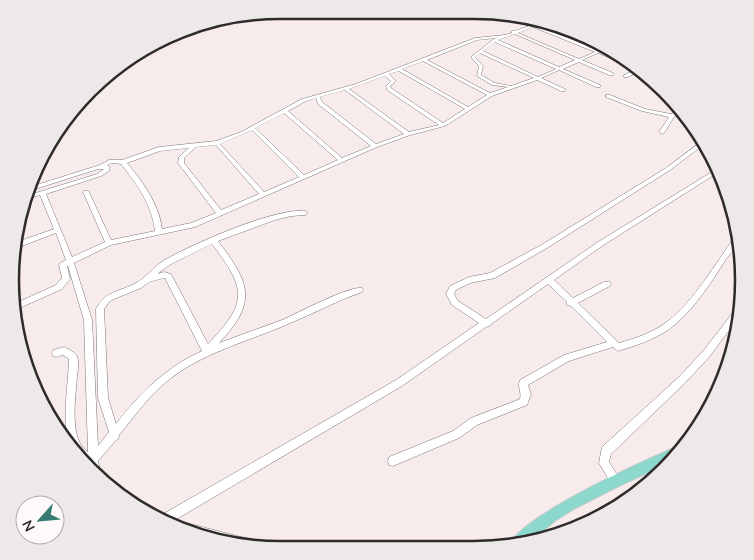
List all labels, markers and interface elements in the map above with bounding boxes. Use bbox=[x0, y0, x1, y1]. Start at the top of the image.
north arrow bbox=[15, 495, 65, 545]
text: N bbox=[18, 517, 40, 535]

